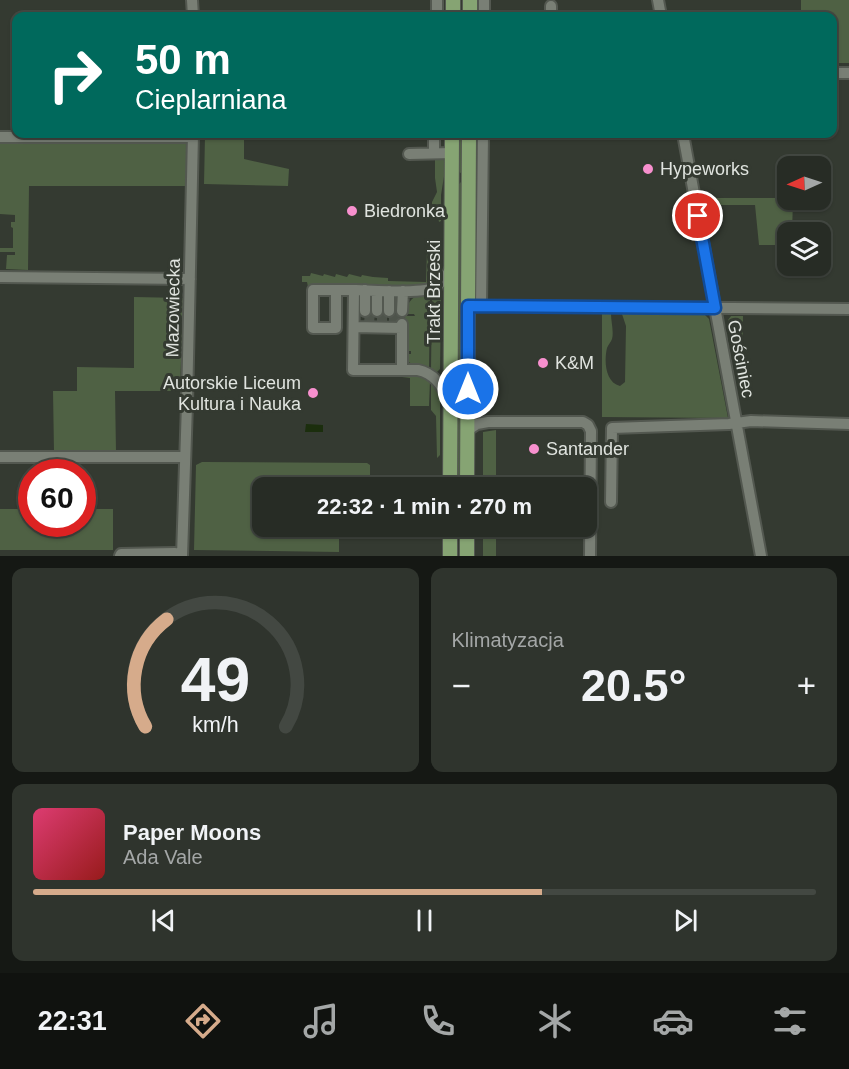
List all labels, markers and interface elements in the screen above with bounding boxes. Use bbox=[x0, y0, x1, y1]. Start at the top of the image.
icon: right bbox=[36, 36, 114, 114]
text: 50 m bbox=[135, 36, 231, 83]
text: Cieplarniana bbox=[135, 85, 287, 115]
north arrow bbox=[777, 156, 831, 210]
map controls bbox=[777, 156, 831, 276]
place label: Hypeworks bbox=[660, 159, 749, 179]
marker: Hypeworks bbox=[641, 162, 655, 176]
pin bbox=[672, 190, 723, 241]
icon: arrive bbox=[681, 199, 714, 232]
place label: Biedronka bbox=[364, 201, 446, 221]
marker: Biedronka bbox=[345, 204, 359, 218]
button: layers bbox=[777, 222, 831, 276]
street label: Trakt Brzeski bbox=[424, 240, 444, 344]
street label: Mazowiecka bbox=[162, 257, 184, 358]
street label: Gościniec bbox=[724, 318, 758, 400]
place label: K&M bbox=[555, 353, 594, 373]
marker: K&M bbox=[536, 356, 550, 370]
position arrow bbox=[436, 357, 500, 421]
place label: Autorskie Liceum Kultura i Nauka bbox=[163, 373, 302, 414]
marker: Autorskie Liceum Kultura i Nauka bbox=[306, 386, 320, 400]
place label: Santander bbox=[546, 439, 629, 459]
marker: Santander bbox=[527, 442, 541, 456]
speed limit sign: 60 bbox=[18, 459, 96, 537]
text: 22:32 · 1 min · 270 m bbox=[317, 494, 532, 519]
text: Klimatyzacja bbox=[452, 629, 564, 651]
text: 49 bbox=[181, 645, 250, 714]
text: 20.5° bbox=[581, 660, 687, 711]
text: − bbox=[452, 667, 471, 704]
text: + bbox=[797, 667, 816, 704]
text: km/h bbox=[192, 713, 238, 737]
text: Paper Moons bbox=[123, 820, 261, 845]
text: Ada Vale bbox=[123, 846, 203, 868]
icon: previous bbox=[147, 904, 180, 937]
icon: pause bbox=[408, 904, 441, 937]
icon: next bbox=[669, 904, 702, 937]
icon: directions bbox=[182, 1000, 224, 1042]
icon: music bbox=[300, 1000, 342, 1042]
icon: phone bbox=[417, 1000, 459, 1042]
icon: climate bbox=[534, 1000, 576, 1042]
icon: car bbox=[652, 1000, 694, 1042]
icon: filters bbox=[769, 1000, 811, 1042]
text: 22:31 bbox=[38, 1006, 107, 1036]

